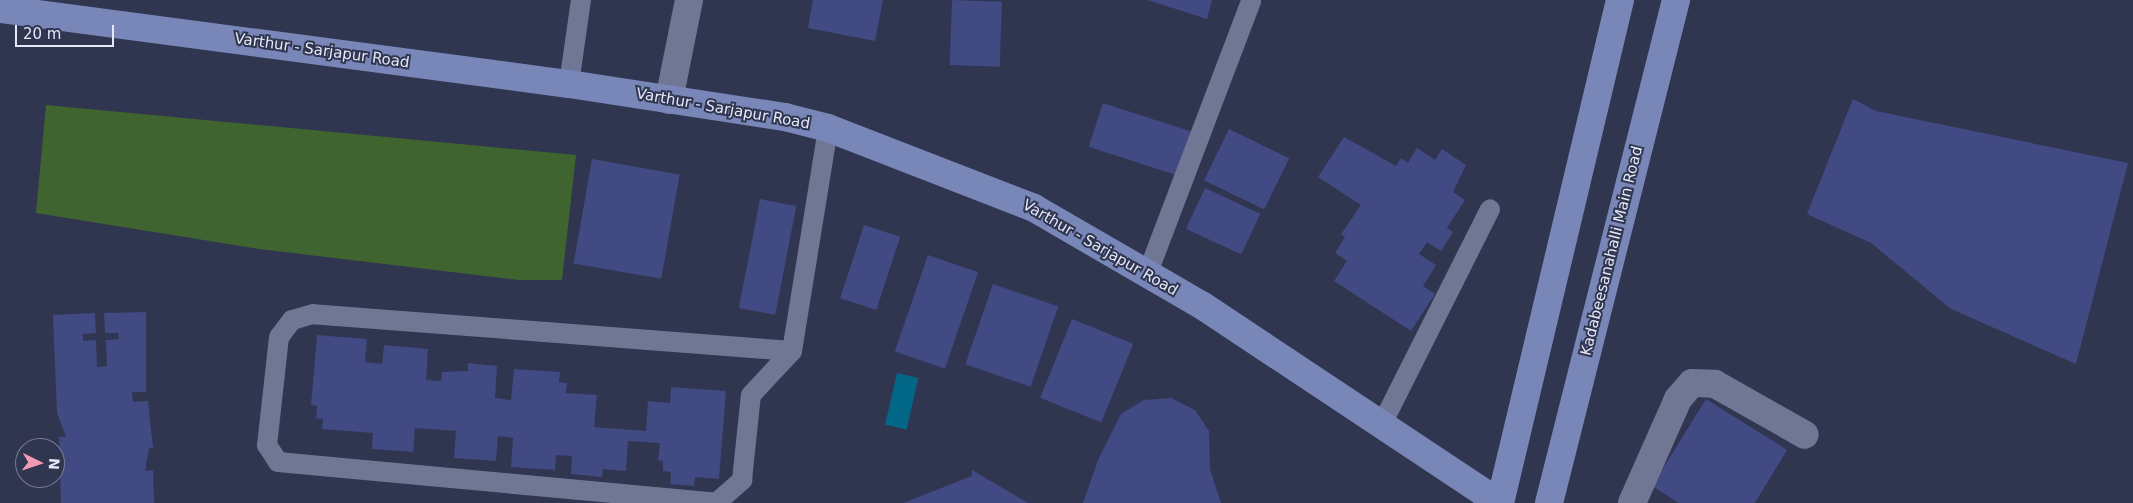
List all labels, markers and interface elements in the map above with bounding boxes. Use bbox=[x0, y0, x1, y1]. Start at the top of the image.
scale bar bbox=[18, 15, 116, 47]
text: 20 m bbox=[23, 25, 61, 43]
street label: Varthur - Sarjapur Road bbox=[233, 30, 411, 72]
street label: Varthur - Sarjapur Road bbox=[635, 85, 811, 133]
street label: Kadabeesanahalli Main Road bbox=[1577, 144, 1647, 358]
street label: Varthur - Sarjapur Road bbox=[1019, 196, 1181, 300]
north arrow bbox=[15, 438, 65, 488]
text: N bbox=[46, 458, 62, 470]

